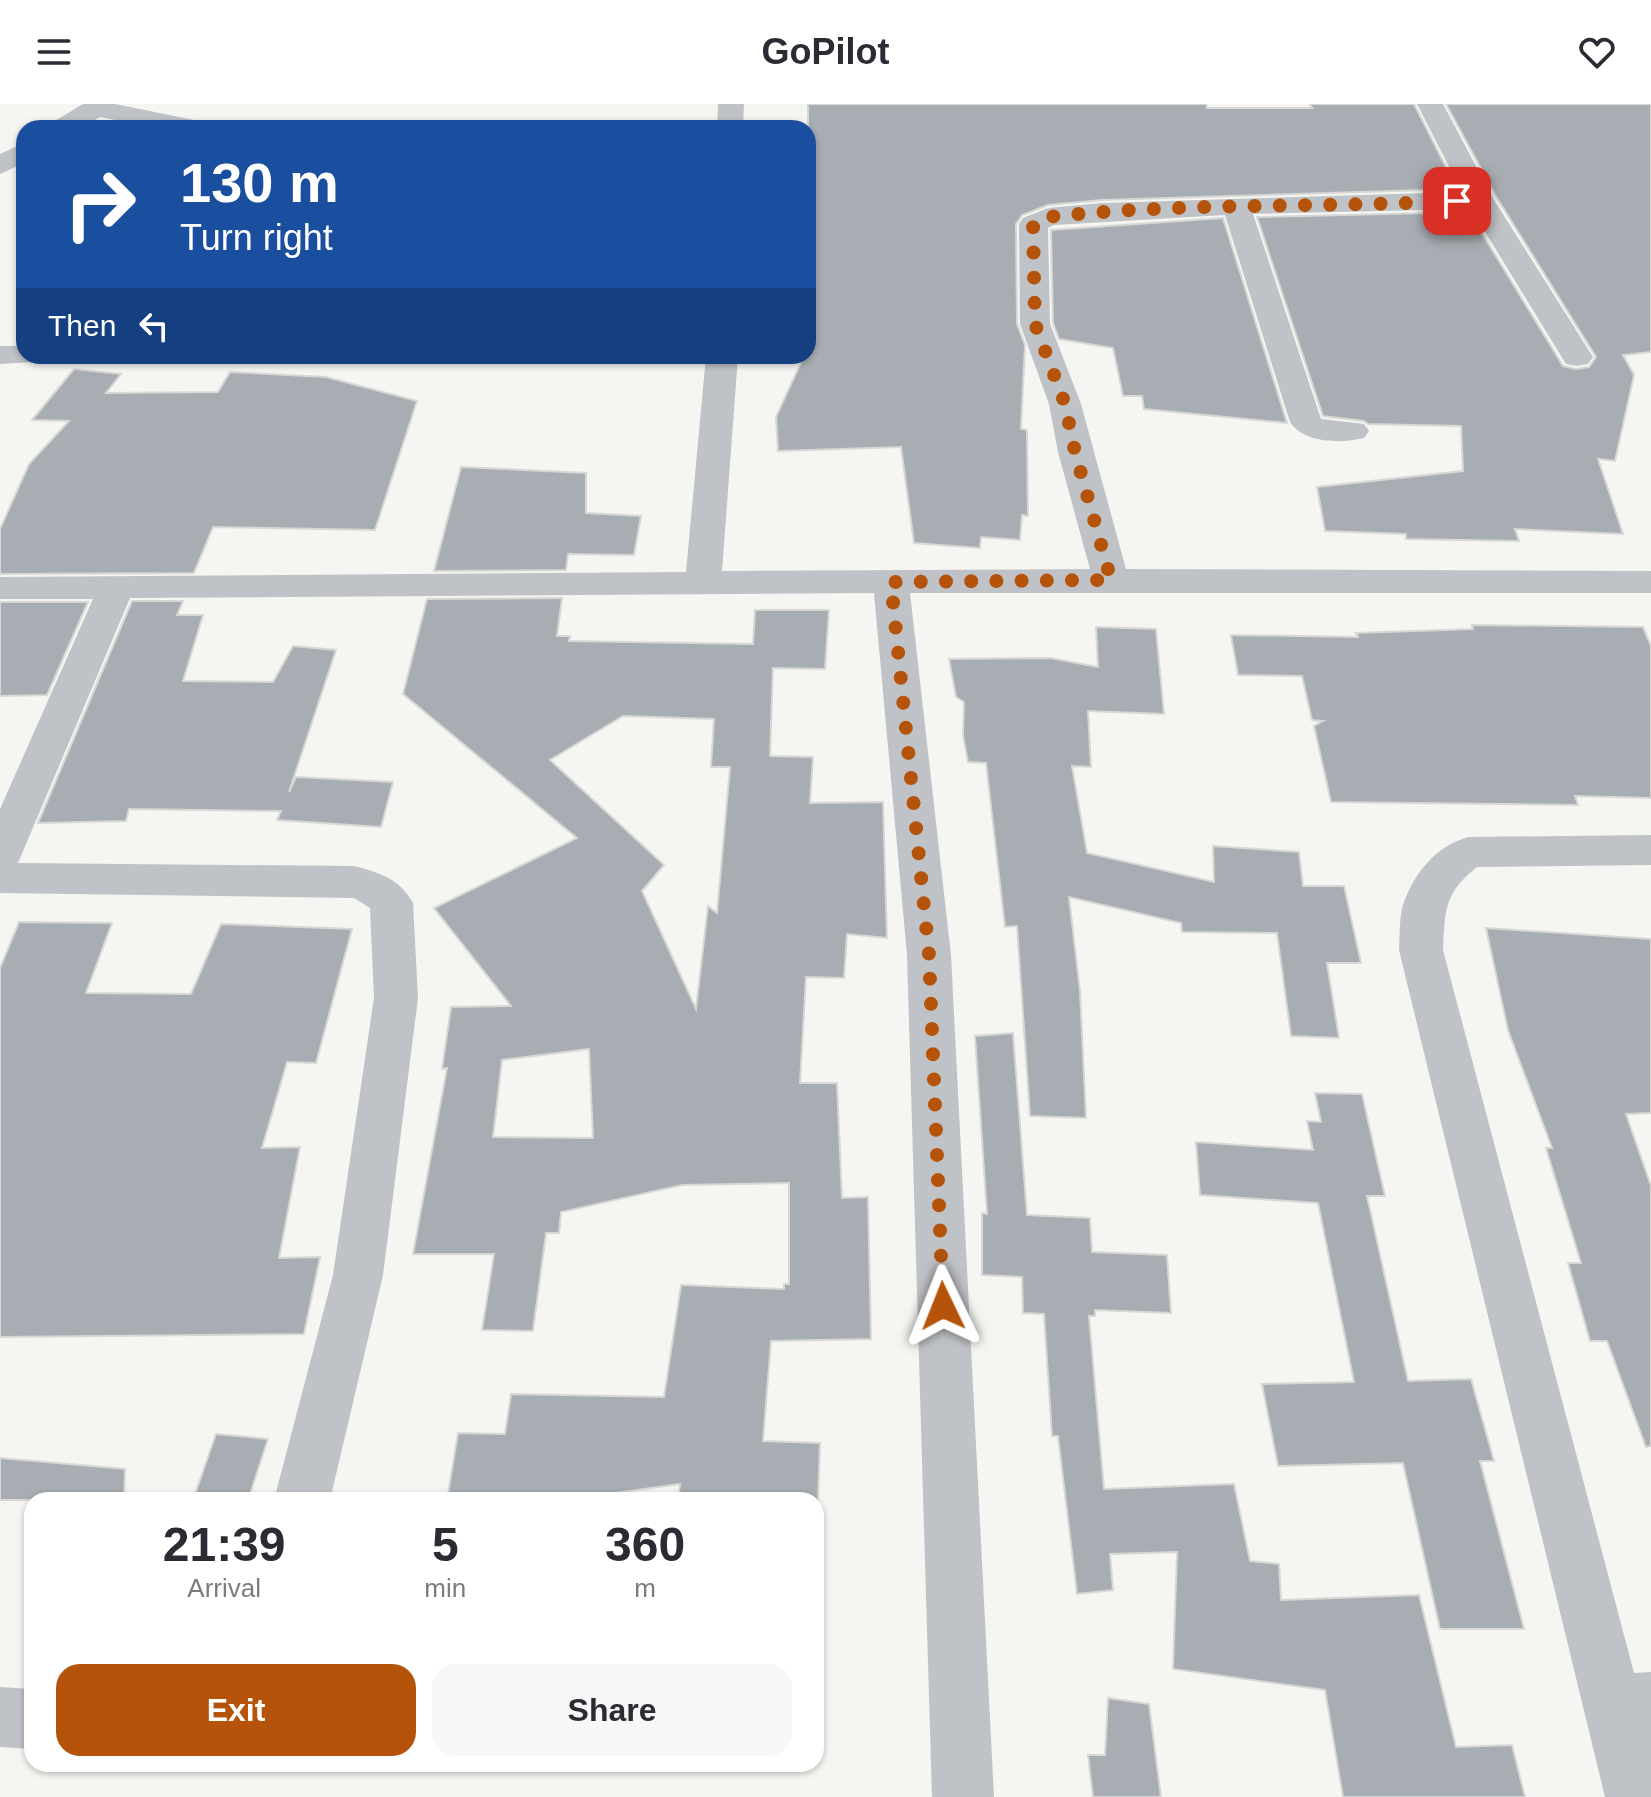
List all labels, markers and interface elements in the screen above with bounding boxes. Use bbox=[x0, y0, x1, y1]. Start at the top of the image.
icon: menu bbox=[32, 30, 76, 74]
icon: heart bbox=[1575, 30, 1619, 74]
text: GoPilot bbox=[762, 31, 890, 72]
text: 130 m bbox=[180, 151, 339, 214]
icon: right bbox=[48, 152, 152, 256]
pin bbox=[1423, 167, 1491, 235]
icon: arrive bbox=[1435, 179, 1479, 223]
text: Turn right bbox=[180, 217, 333, 258]
icon: left bbox=[132, 304, 176, 348]
text: Then bbox=[48, 309, 116, 342]
position arrow bbox=[901, 1264, 985, 1348]
text: 21:39 bbox=[163, 1518, 286, 1571]
text: 5 bbox=[432, 1518, 459, 1571]
text: 360 bbox=[605, 1518, 685, 1571]
text: Arrival bbox=[187, 1573, 261, 1603]
text: min bbox=[424, 1573, 466, 1603]
text: m bbox=[634, 1573, 656, 1603]
button: Exit bbox=[56, 1664, 416, 1756]
button: Share bbox=[432, 1664, 792, 1756]

